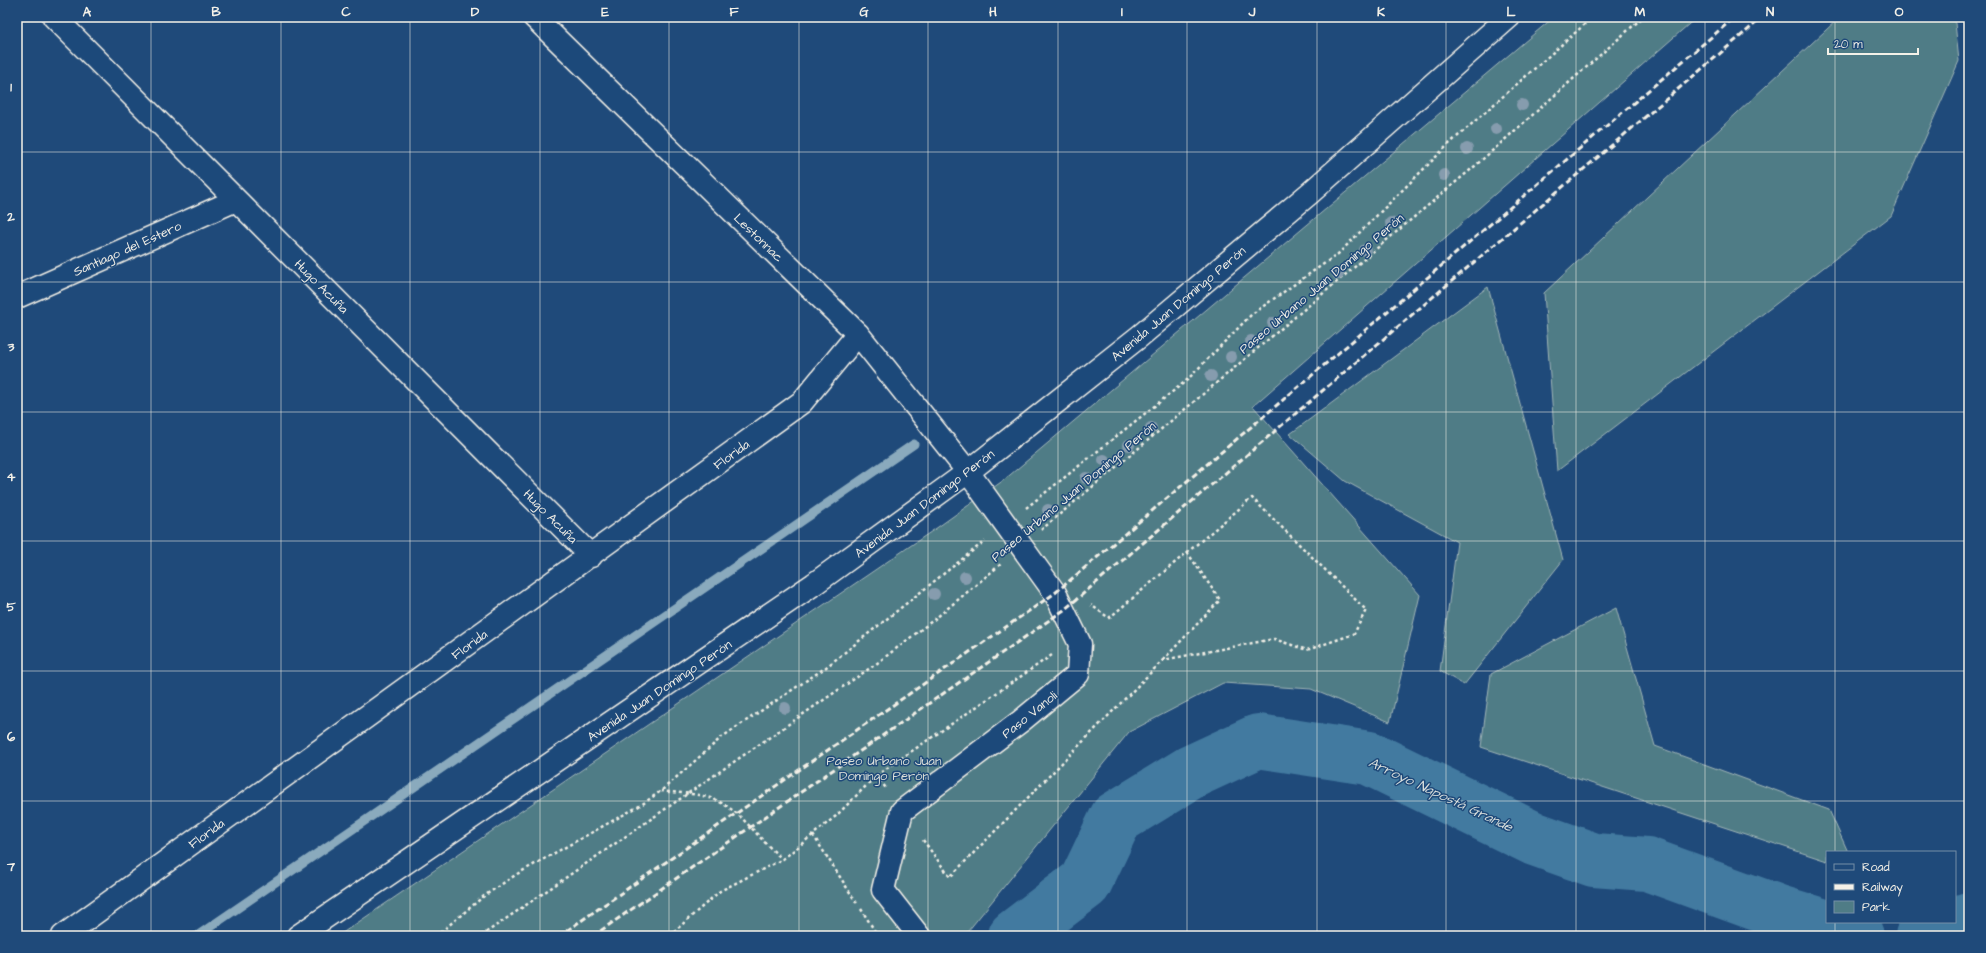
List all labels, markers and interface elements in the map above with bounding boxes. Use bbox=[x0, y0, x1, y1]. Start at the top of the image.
text: A bbox=[83, 3, 92, 21]
text: B bbox=[211, 3, 221, 21]
text: C bbox=[341, 3, 351, 21]
text: D bbox=[471, 3, 480, 21]
text: E bbox=[601, 3, 609, 21]
text: F bbox=[729, 3, 739, 21]
text: G bbox=[859, 3, 869, 21]
text: H bbox=[989, 3, 997, 21]
text: I bbox=[1121, 3, 1123, 21]
text: J bbox=[1248, 3, 1256, 21]
text: K bbox=[1377, 3, 1385, 21]
text: L bbox=[1506, 3, 1516, 21]
text: M bbox=[1635, 3, 1646, 21]
text: N bbox=[1766, 3, 1774, 21]
text: O bbox=[1895, 3, 1904, 21]
scale bar bbox=[1828, 30, 1918, 56]
text: 20 m bbox=[1834, 36, 1863, 53]
text: 1 bbox=[10, 78, 12, 96]
text: 2 bbox=[6, 208, 15, 226]
street label: Lestonnac bbox=[729, 209, 787, 266]
street label: Paseo Urbano Juan Domingo Perón bbox=[1235, 209, 1409, 359]
street label: Santiago del Estero bbox=[71, 217, 185, 282]
street label: Avenida Juan Domingo Perón bbox=[1107, 242, 1251, 366]
street label: Hugo Acuña bbox=[289, 256, 353, 319]
text: 3 bbox=[7, 338, 15, 356]
street label: Paseo Urbano Juan Domingo Perón bbox=[987, 417, 1161, 567]
street label: Florida bbox=[710, 435, 754, 474]
street label: Avenida Juan Domingo Perón bbox=[851, 445, 999, 563]
text: 4 bbox=[7, 468, 16, 486]
street label: Hugo Acuña bbox=[518, 486, 582, 549]
text: 5 bbox=[6, 598, 16, 616]
street label: Florida bbox=[448, 625, 492, 664]
street label: Avenida Juan Domingo Perón bbox=[584, 635, 736, 747]
street label: Paso Vanoli bbox=[998, 687, 1061, 743]
text: 6 bbox=[7, 728, 16, 746]
park label: Paseo Urbano Juan Domingo Perón bbox=[827, 752, 942, 786]
water label: Arroyo Napostá Grande bbox=[1365, 753, 1517, 838]
street label: Florida bbox=[185, 814, 229, 853]
legend bbox=[1826, 851, 1956, 923]
text: 7 bbox=[6, 858, 16, 876]
text: Road bbox=[1862, 859, 1890, 876]
text: Railway bbox=[1862, 879, 1903, 897]
text: Park bbox=[1862, 899, 1890, 916]

